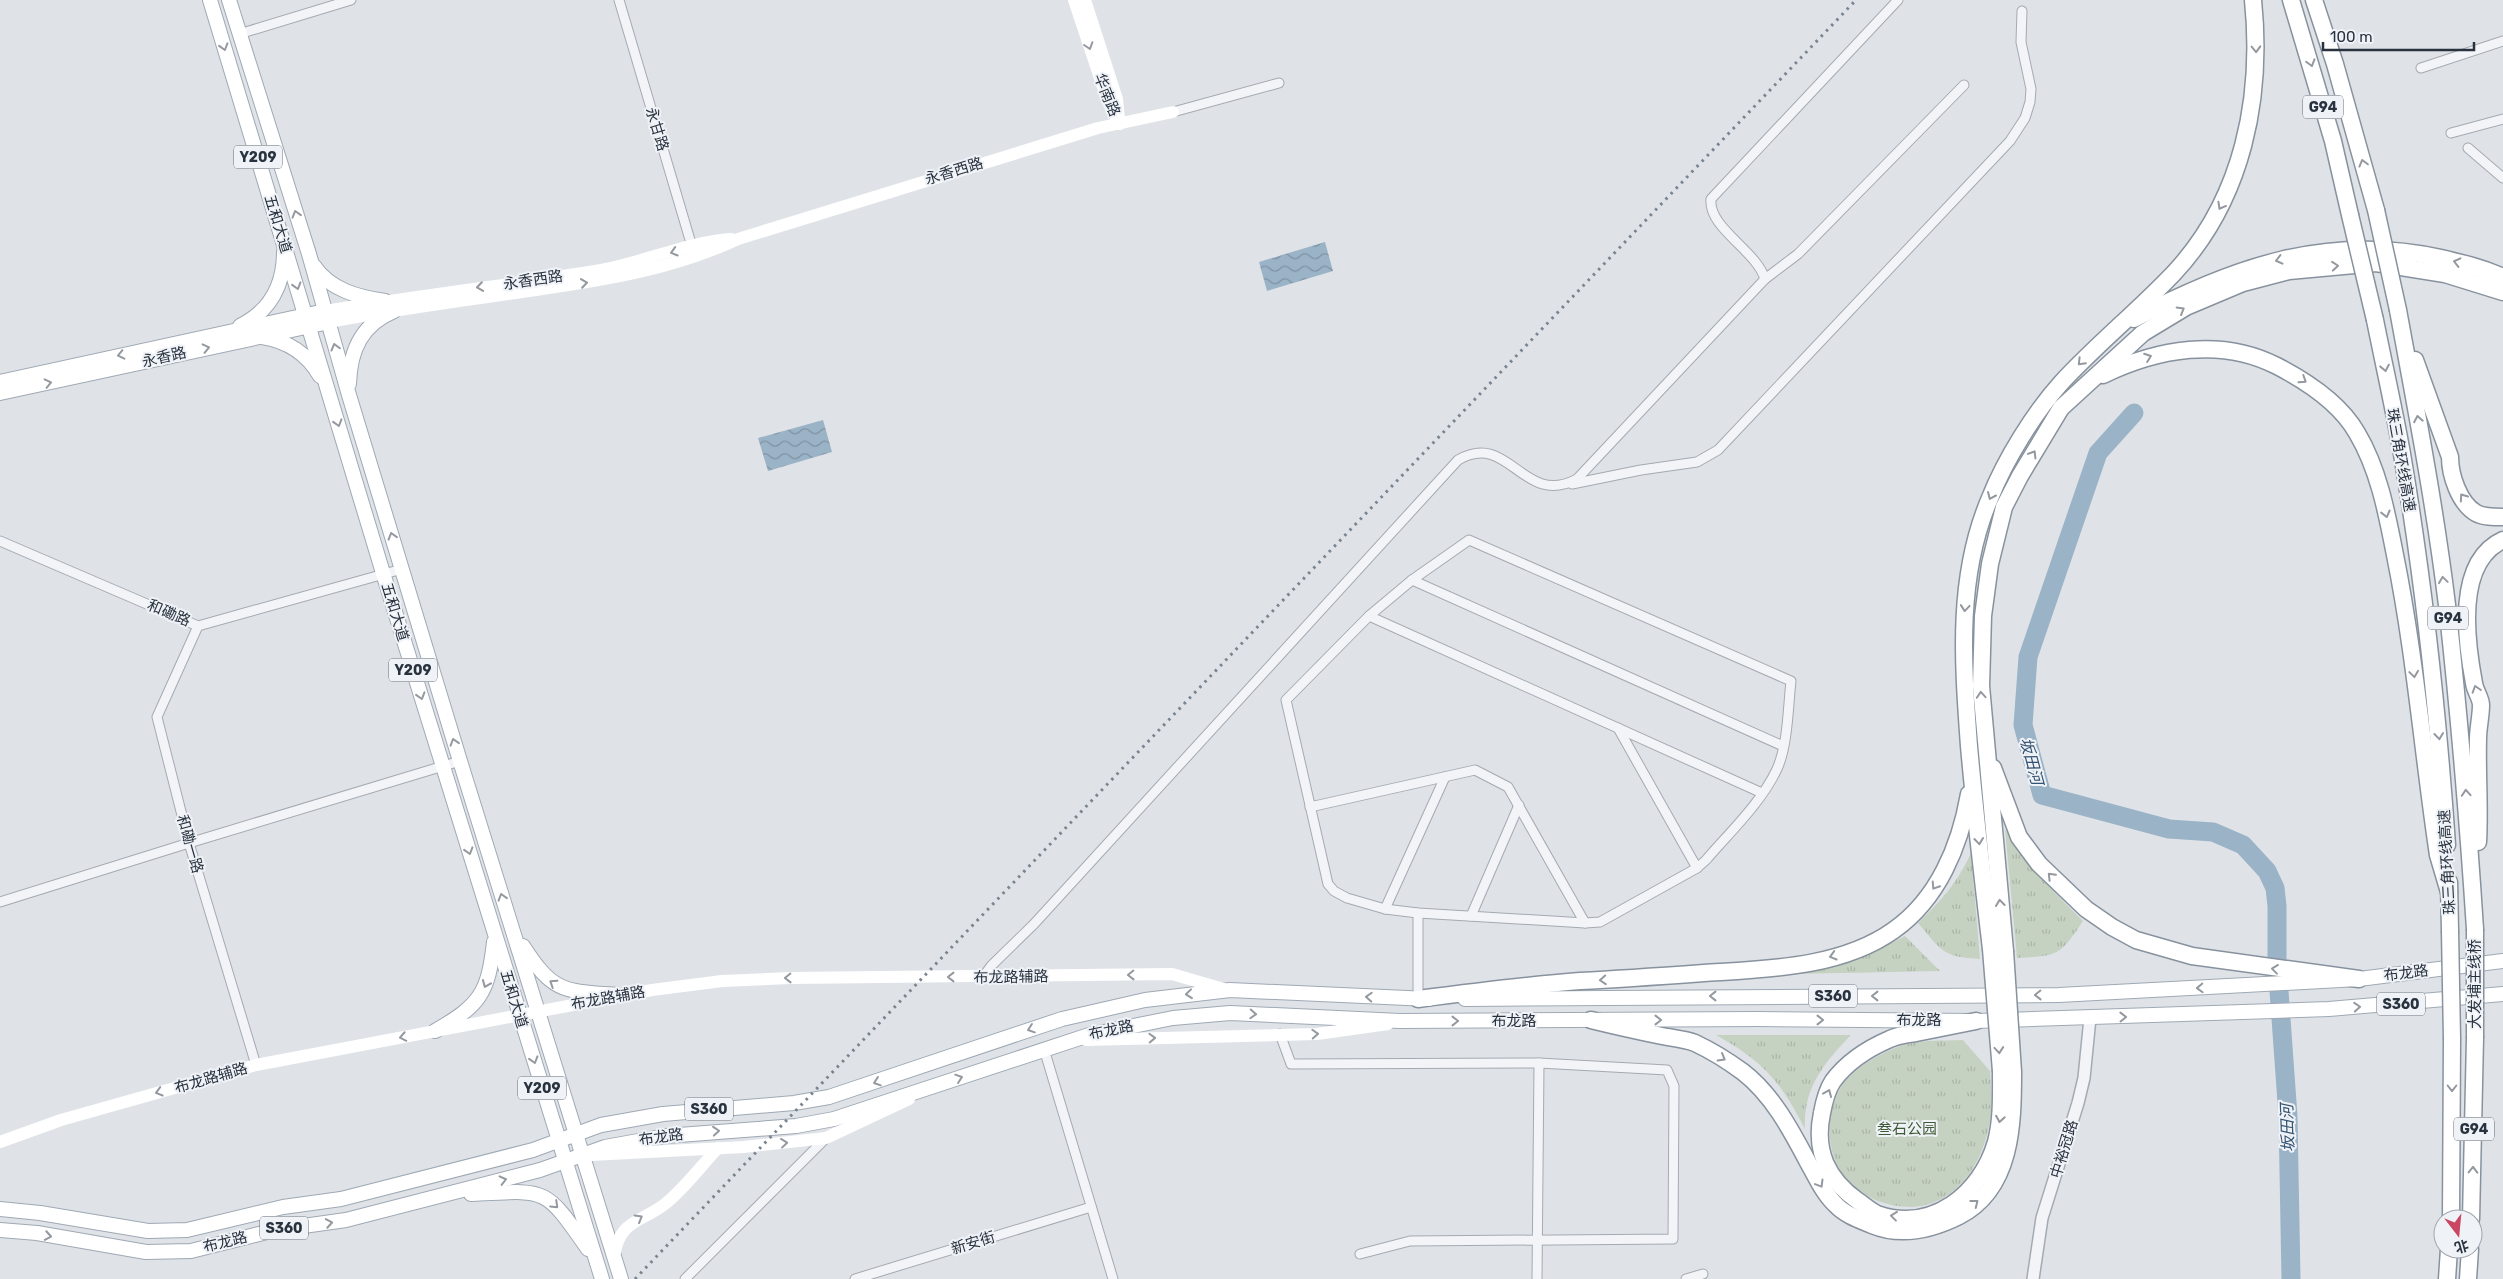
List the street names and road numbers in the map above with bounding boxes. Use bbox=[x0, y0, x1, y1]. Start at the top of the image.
street label: 华南路 bbox=[1090, 71, 1124, 119]
road number: G94 bbox=[2303, 95, 2343, 118]
street label: 永甘路 bbox=[642, 105, 672, 153]
road number: Y209 bbox=[234, 146, 282, 168]
street label: 永香西路 bbox=[923, 154, 985, 188]
street label: 五和大道 bbox=[261, 193, 295, 255]
street label: 永香西路 bbox=[502, 267, 564, 293]
street label: 永香路 bbox=[140, 343, 188, 371]
street label: 珠三角环线高速 bbox=[2383, 407, 2419, 513]
street label: 五和大道 bbox=[378, 581, 412, 643]
street label: 和磡路 bbox=[145, 596, 193, 630]
road number: G94 bbox=[2428, 606, 2468, 630]
road number: Y209 bbox=[389, 658, 437, 682]
street label: 珠三角环线高速 bbox=[2435, 809, 2459, 915]
street label: 和磡一路 bbox=[173, 813, 207, 875]
street label: 大发埔主线桥 bbox=[2466, 939, 2484, 1029]
street label: 布龙路 bbox=[2383, 961, 2429, 985]
street label: 布龙路辅路 bbox=[973, 967, 1049, 987]
street label: 五和大道 bbox=[497, 968, 531, 1030]
street label: 布龙路辅路 bbox=[569, 983, 647, 1013]
road number: S360 bbox=[1809, 984, 1857, 1008]
road number: S360 bbox=[2377, 992, 2425, 1016]
street label: 布龙路 bbox=[1896, 1011, 1942, 1029]
street label: 布龙路 bbox=[1491, 1012, 1537, 1030]
street label: 布龙路 bbox=[1087, 1017, 1135, 1043]
street label: 布龙路辅路 bbox=[172, 1059, 250, 1097]
road number: Y209 bbox=[518, 1076, 566, 1100]
road number: S360 bbox=[685, 1098, 733, 1120]
street label: 中裕冠路 bbox=[2047, 1118, 2081, 1180]
road number: G94 bbox=[2454, 1118, 2494, 1140]
street label: 布龙路 bbox=[637, 1125, 685, 1149]
road number: S360 bbox=[260, 1216, 308, 1240]
street label: 布龙路 bbox=[201, 1228, 249, 1256]
street label: 新安街 bbox=[949, 1228, 997, 1258]

